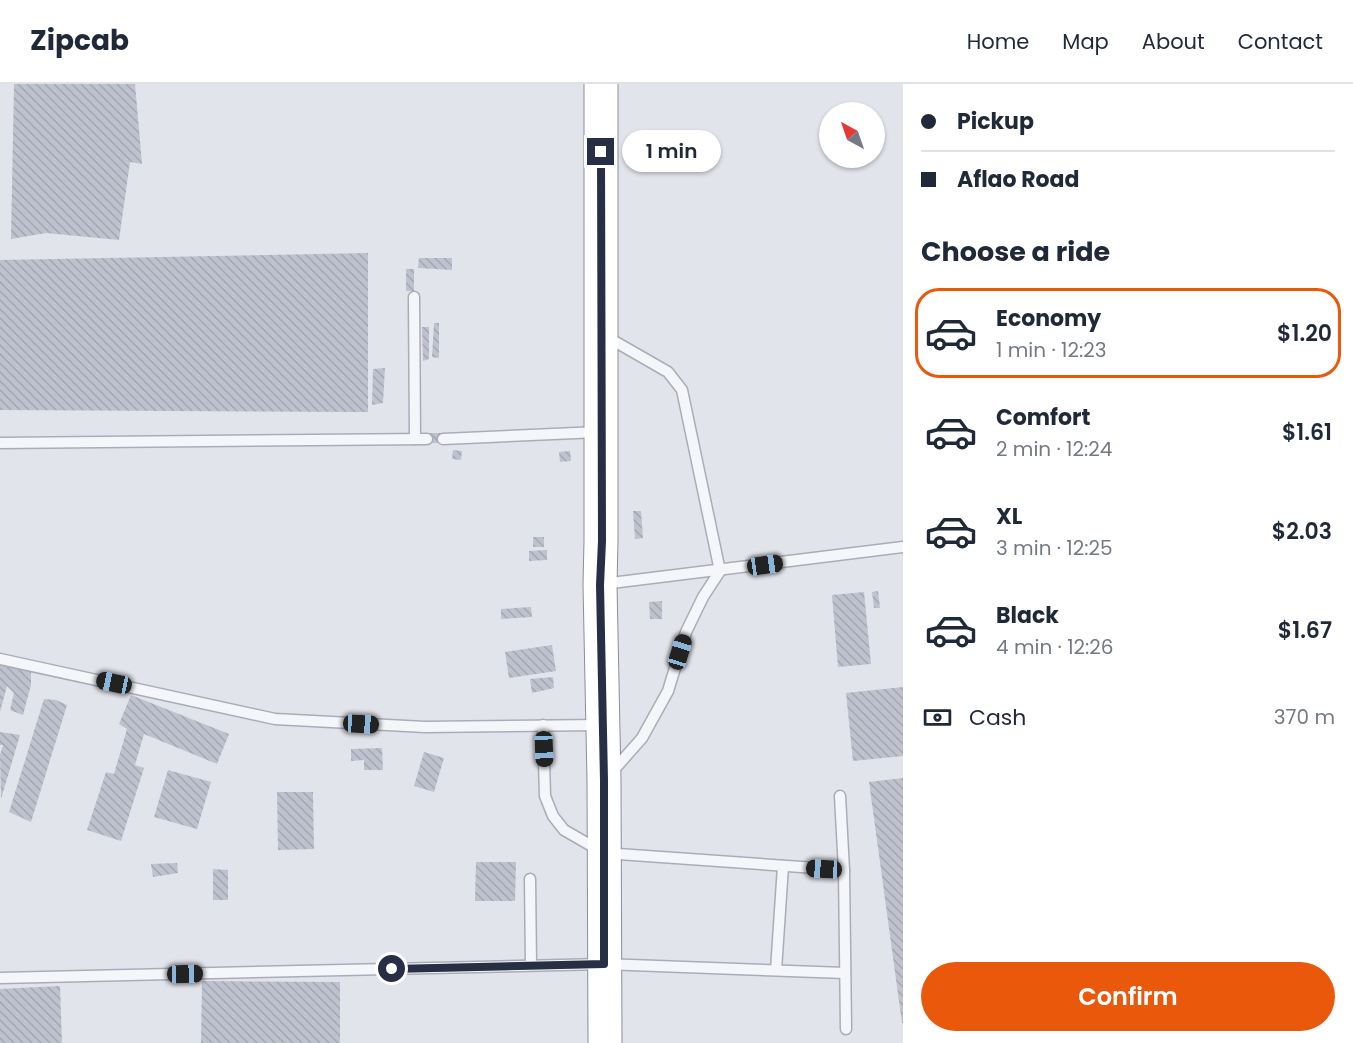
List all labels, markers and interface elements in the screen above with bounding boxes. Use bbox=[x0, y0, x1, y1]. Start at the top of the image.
text: Zipcab bbox=[30, 21, 129, 60]
text: Home bbox=[967, 27, 1029, 56]
text: Map bbox=[1062, 27, 1109, 56]
text: About bbox=[1142, 27, 1205, 56]
text: Contact bbox=[1238, 27, 1323, 56]
north arrow bbox=[819, 102, 885, 168]
map controls bbox=[819, 102, 885, 168]
text: Pickup bbox=[957, 106, 1034, 137]
callout: 1 min bbox=[622, 131, 721, 173]
text: 1 min bbox=[646, 137, 697, 165]
route end bbox=[587, 138, 614, 165]
text: Aflao Road bbox=[957, 164, 1079, 195]
text: Choose a ride bbox=[921, 233, 1110, 270]
text: Economy bbox=[996, 303, 1101, 334]
icon: car bbox=[924, 306, 978, 360]
text: $1.20 bbox=[1277, 318, 1332, 349]
text: 1 min · 12:23 bbox=[996, 336, 1106, 364]
text: Comfort bbox=[996, 402, 1090, 433]
icon: car bbox=[924, 405, 978, 459]
text: $1.61 bbox=[1282, 417, 1332, 448]
text: 2 min · 12:24 bbox=[996, 435, 1112, 463]
text: XL bbox=[996, 501, 1022, 532]
icon: car bbox=[924, 504, 978, 558]
text: $2.03 bbox=[1272, 516, 1332, 547]
text: 3 min · 12:25 bbox=[996, 534, 1113, 562]
car bbox=[746, 554, 784, 576]
text: Black bbox=[996, 600, 1059, 631]
icon: car bbox=[924, 603, 978, 657]
text: $1.67 bbox=[1278, 615, 1332, 646]
car bbox=[666, 632, 694, 672]
text: 4 min · 12:26 bbox=[996, 633, 1114, 661]
car bbox=[95, 670, 133, 696]
icon: cash bbox=[921, 701, 954, 734]
text: Cash bbox=[969, 702, 1026, 733]
text: 370 m bbox=[1274, 703, 1335, 731]
car bbox=[343, 714, 379, 734]
car bbox=[534, 731, 554, 767]
car bbox=[806, 859, 842, 879]
route start bbox=[378, 955, 405, 982]
button: Confirm bbox=[921, 962, 1335, 1031]
car bbox=[167, 965, 203, 983]

